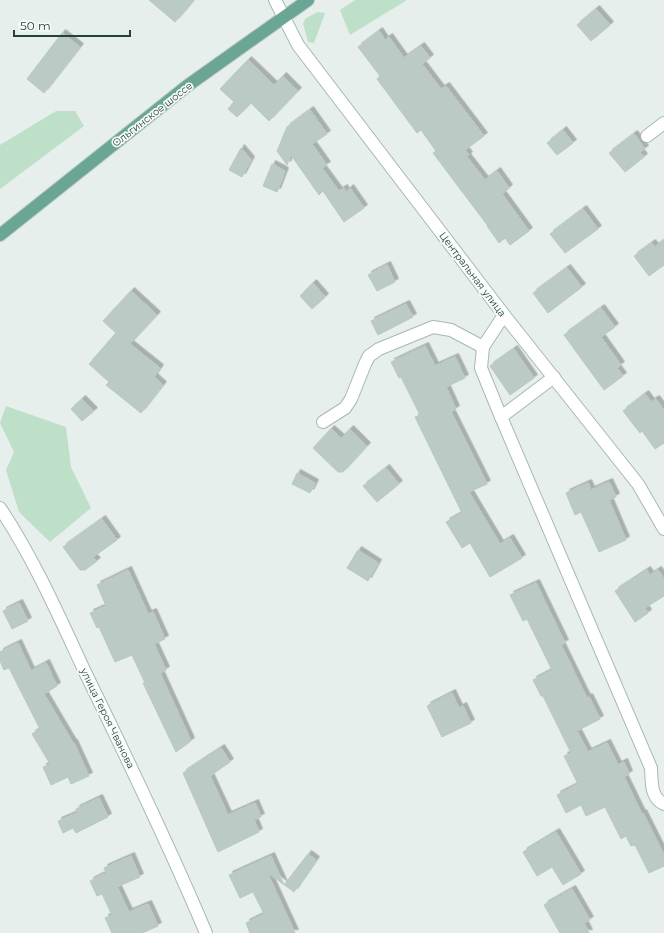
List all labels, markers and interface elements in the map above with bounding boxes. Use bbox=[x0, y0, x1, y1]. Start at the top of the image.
scale bar bbox=[14, 12, 130, 38]
text: 50 m bbox=[20, 18, 51, 33]
street label: Ольгинское шоссе bbox=[110, 79, 195, 150]
street label: Центральная улица bbox=[436, 229, 509, 319]
street label: улица Героя Чванова bbox=[77, 665, 138, 771]

